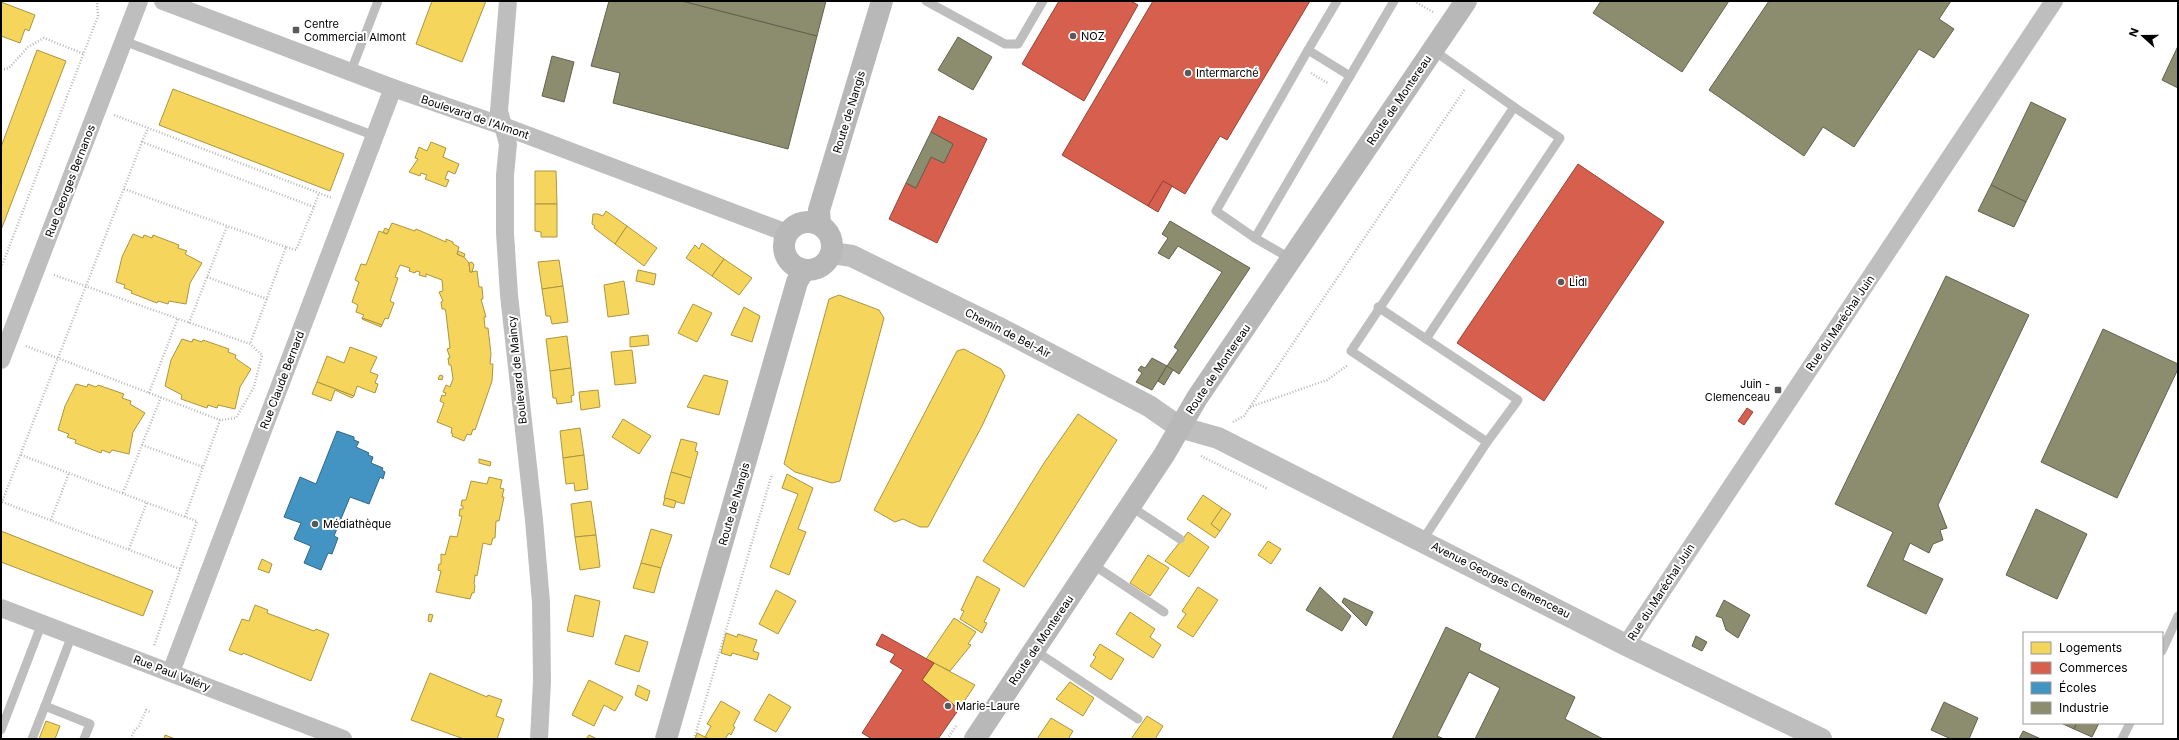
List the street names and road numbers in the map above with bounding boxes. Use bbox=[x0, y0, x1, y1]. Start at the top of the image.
street label: Route de Montereau bbox=[1364, 52, 1434, 148]
street label: Route de Nangis bbox=[830, 69, 868, 155]
street label: Boulevard de l'Almont bbox=[419, 92, 531, 142]
street label: Rue Georges Bernanos bbox=[42, 122, 98, 239]
street label: Rue du Maréchal Juin bbox=[1803, 272, 1877, 374]
street label: Chemin de Bel-Air bbox=[963, 305, 1053, 361]
street label: Boulevard de Maincy bbox=[504, 315, 530, 425]
street label: Route de Montereau bbox=[1183, 321, 1253, 417]
street label: Rue Claude Bernard bbox=[257, 329, 307, 431]
street label: Route de Nangis bbox=[715, 461, 753, 547]
street label: Avenue Georges Clemenceau bbox=[1429, 539, 1573, 621]
street label: Rue du Maréchal Juin bbox=[1624, 541, 1698, 643]
street label: Route de Montereau bbox=[1006, 592, 1076, 688]
street label: Rue Paul Valéry bbox=[132, 652, 212, 694]

